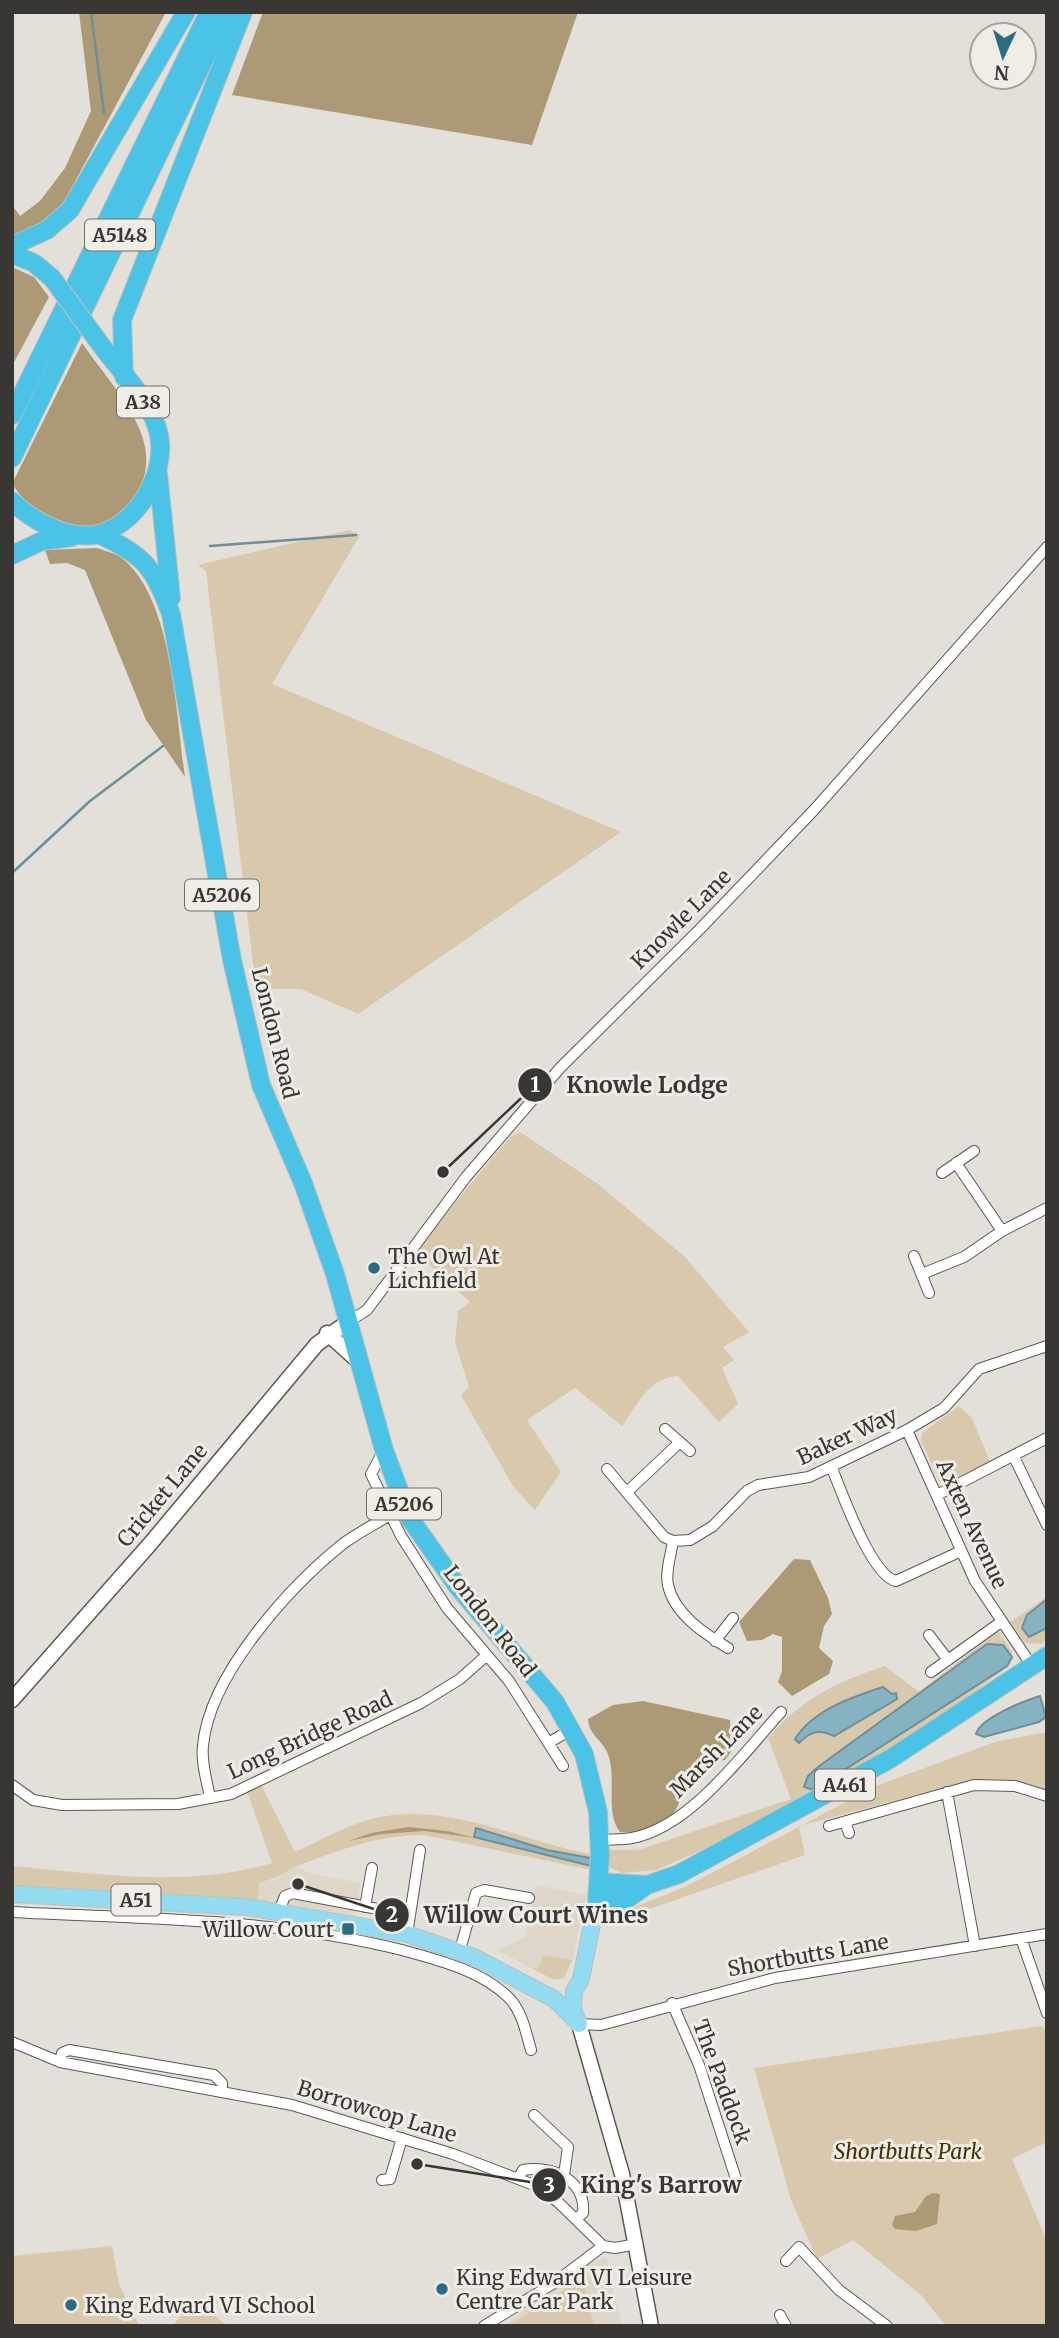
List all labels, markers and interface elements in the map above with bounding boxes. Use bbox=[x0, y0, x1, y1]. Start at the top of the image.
north arrow bbox=[968, 21, 1038, 91]
text: N bbox=[993, 60, 1010, 85]
road number: A5148 bbox=[85, 219, 155, 250]
road number: A38 bbox=[117, 386, 169, 418]
street label: Knowle Lane bbox=[625, 863, 737, 975]
road number: A5206 bbox=[185, 880, 259, 911]
street label: London Road bbox=[246, 965, 304, 1102]
callout: Knowle Lodge bbox=[517, 1063, 742, 1107]
text: Knowle Lodge bbox=[566, 1070, 728, 1099]
text: 1 bbox=[530, 1071, 540, 1098]
place label: The Owl At Lichfield bbox=[388, 1243, 500, 1294]
marker: The Owl At Lichfield bbox=[366, 1260, 382, 1276]
street label: Baker Way bbox=[793, 1401, 902, 1471]
street label: Cricket Lane bbox=[111, 1438, 213, 1552]
street label: Axten Avenue bbox=[930, 1454, 1014, 1593]
road number: A5206 bbox=[367, 1488, 441, 1520]
street label: London Road bbox=[438, 1560, 542, 1683]
street label: Long Bridge Road bbox=[223, 1685, 397, 1785]
street label: Marsh Lane bbox=[664, 1699, 768, 1803]
road number: A461 bbox=[815, 1770, 875, 1800]
road number: A51 bbox=[111, 1884, 160, 1916]
callout: Willow Court Wines bbox=[375, 1893, 662, 1937]
text: Willow Court Wines bbox=[423, 1900, 648, 1929]
text: 2 bbox=[386, 1901, 398, 1928]
place label: Willow Court bbox=[201, 1916, 334, 1943]
marker: Willow Court bbox=[340, 1921, 356, 1937]
street label: Shortbutts Lane bbox=[725, 1928, 891, 1982]
street label: The Paddock bbox=[687, 2016, 757, 2149]
street label: Borrowcop Lane bbox=[294, 2074, 460, 2148]
park label: Shortbutts Park bbox=[834, 2138, 982, 2165]
callout: King's Barrow bbox=[531, 2163, 756, 2207]
text: King's Barrow bbox=[580, 2170, 743, 2199]
text: 3 bbox=[543, 2172, 555, 2199]
place label: King Edward VI Leisure Centre Car Park bbox=[456, 2264, 692, 2315]
marker: King Edward VI Leisure Centre Car Park bbox=[434, 2281, 450, 2297]
place label: King Edward VI School bbox=[85, 2292, 316, 2319]
marker: King Edward VI School bbox=[63, 2297, 79, 2313]

